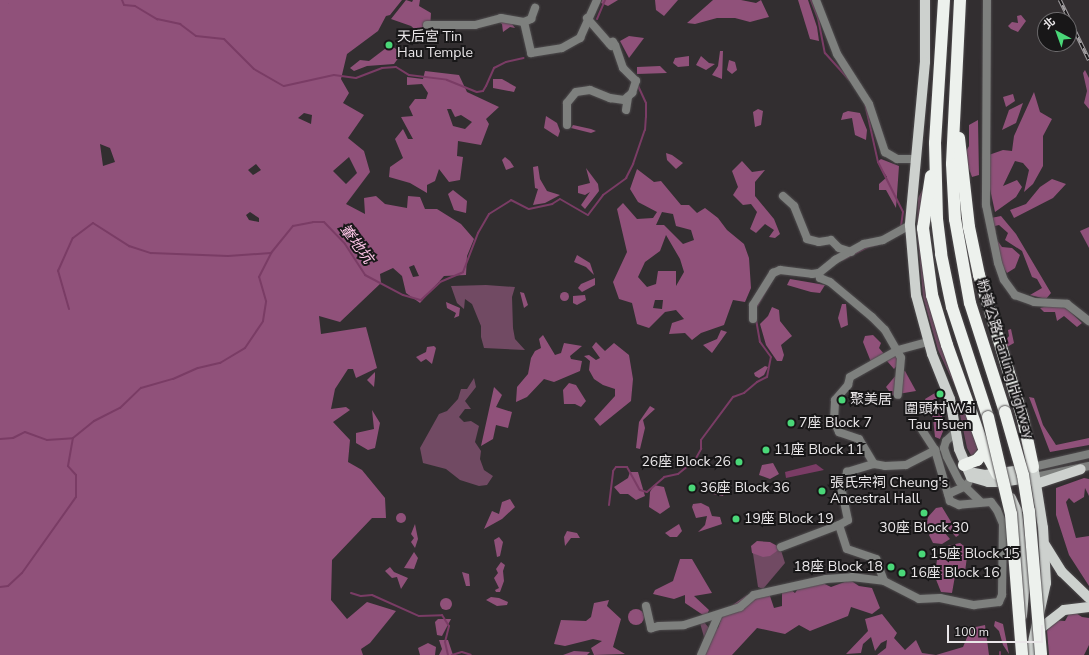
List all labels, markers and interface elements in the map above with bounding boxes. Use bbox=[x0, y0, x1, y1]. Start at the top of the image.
north arrow bbox=[1037, 12, 1077, 52]
text: 北 bbox=[1040, 14, 1059, 33]
place label: 天后宮 Tin Hau Temple bbox=[397, 29, 473, 62]
marker: 天后宮 Tin Hau Temple bbox=[384, 40, 394, 50]
water label: 輋地坑 bbox=[335, 221, 377, 267]
street label: 粉嶺公路 Fanling Highway bbox=[973, 277, 1037, 441]
marker: 圍頭村 Wai Tau Tsuen bbox=[935, 389, 945, 399]
place label: 聚美居 bbox=[850, 392, 892, 408]
marker: 聚美居 bbox=[837, 395, 847, 405]
place label: 圍頭村 Wai Tau Tsuen bbox=[905, 401, 975, 434]
place label: 7座 Block 7 bbox=[799, 415, 872, 431]
marker: 7座 Block 7 bbox=[786, 418, 796, 428]
place label: 11座 Block 11 bbox=[774, 442, 864, 458]
marker: 11座 Block 11 bbox=[761, 445, 771, 455]
place label: 26座 Block 26 bbox=[641, 454, 731, 470]
marker: 26座 Block 26 bbox=[734, 457, 744, 467]
place label: 張氏宗祠 Cheung's Ancestral Hall bbox=[830, 475, 948, 508]
place label: 36座 Block 36 bbox=[700, 480, 790, 496]
marker: 36座 Block 36 bbox=[687, 483, 697, 493]
marker: 張氏宗祠 Cheung's Ancestral Hall bbox=[817, 486, 827, 496]
marker: 30座 Block 30 bbox=[919, 508, 929, 518]
place label: 19座 Block 19 bbox=[744, 511, 834, 527]
marker: 19座 Block 19 bbox=[731, 514, 741, 524]
place label: 30座 Block 30 bbox=[879, 520, 969, 536]
place label: 15座 Block 15 bbox=[930, 546, 1020, 562]
marker: 15座 Block 15 bbox=[917, 549, 927, 559]
place label: 18座 Block 18 bbox=[793, 559, 883, 575]
marker: 18座 Block 18 bbox=[886, 562, 896, 572]
place label: 16座 Block 16 bbox=[910, 565, 1000, 581]
marker: 16座 Block 16 bbox=[897, 568, 907, 578]
scale bar bbox=[949, 617, 1045, 643]
text: 100 m bbox=[954, 624, 989, 640]

